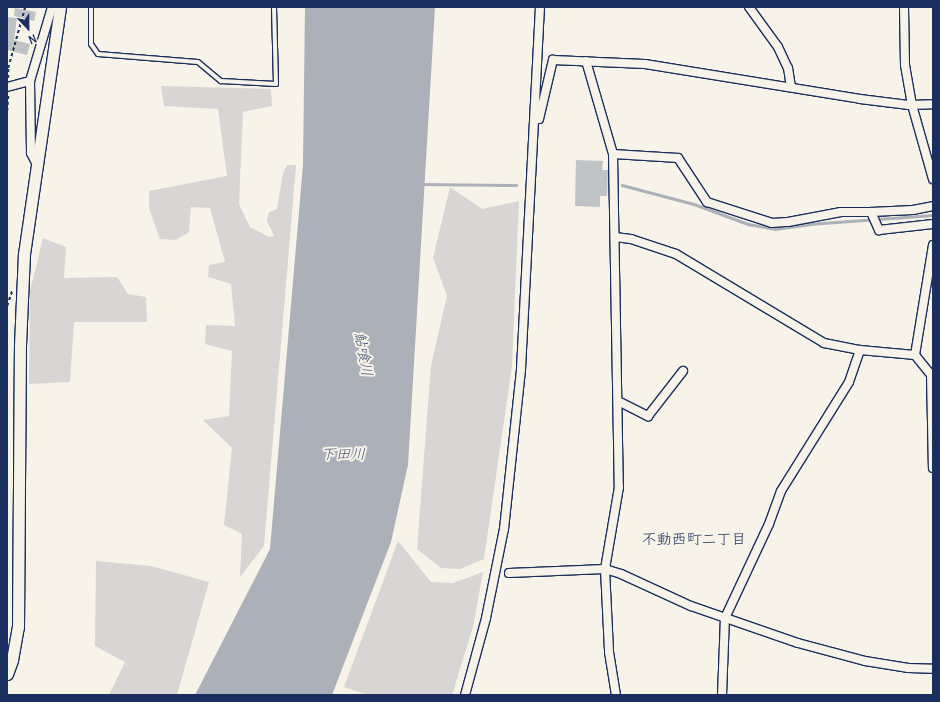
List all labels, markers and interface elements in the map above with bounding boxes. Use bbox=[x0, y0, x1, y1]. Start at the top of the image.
north arrow bbox=[8, 8, 48, 48]
text: N bbox=[26, 31, 39, 47]
water label: 鮎喰川 bbox=[351, 330, 377, 378]
water label: 下田川 bbox=[321, 445, 365, 463]
district label: 不動西町二丁目 bbox=[642, 530, 746, 548]

